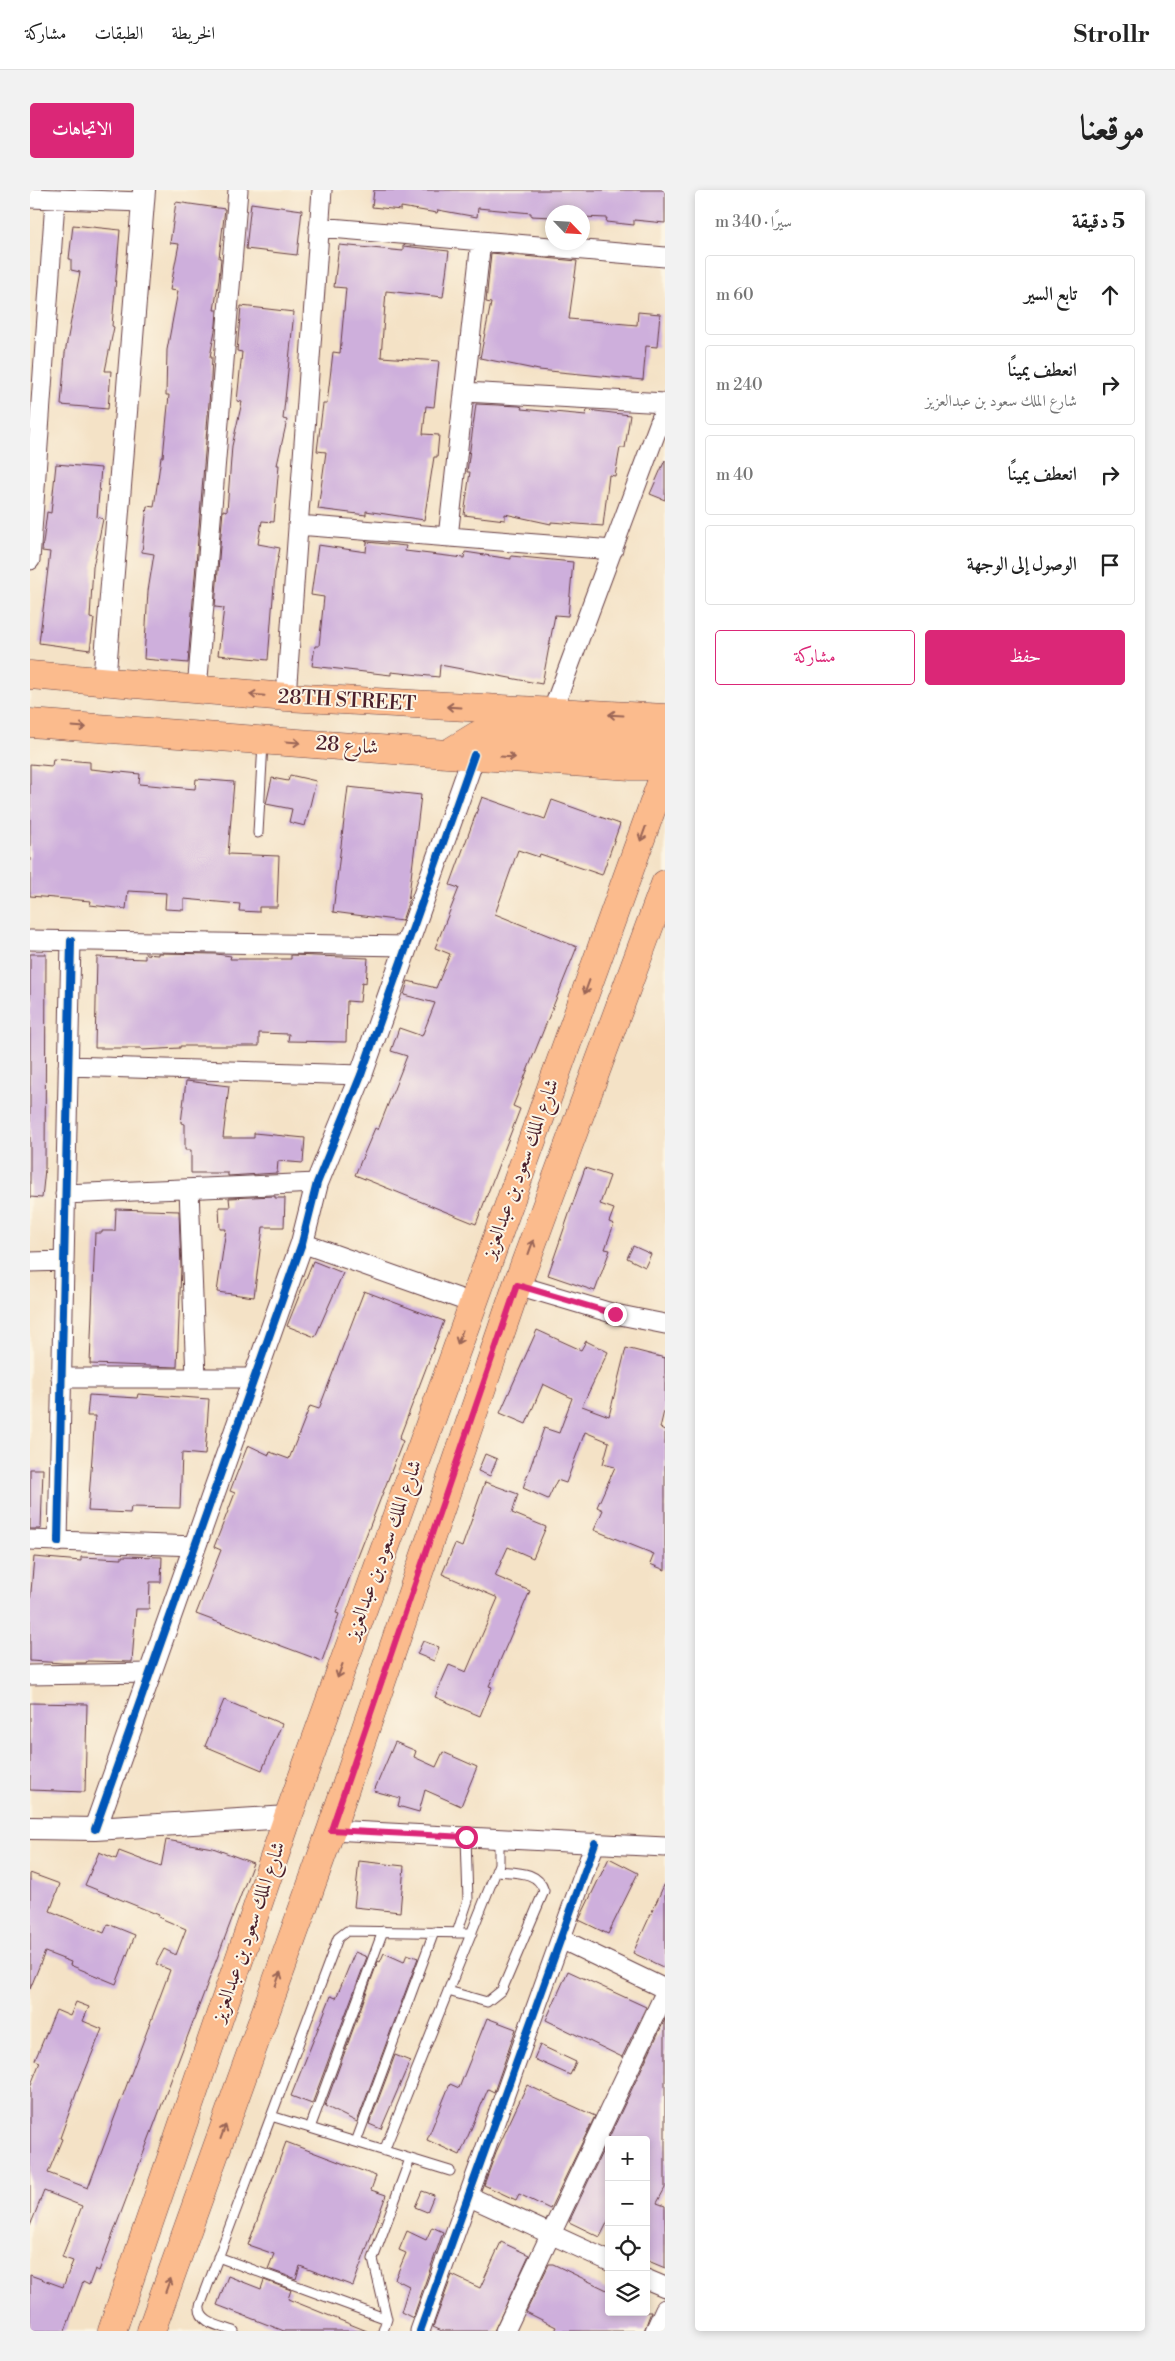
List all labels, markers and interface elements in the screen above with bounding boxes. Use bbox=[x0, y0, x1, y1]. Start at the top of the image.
text: Strollr bbox=[1074, 20, 1150, 50]
text: مشاركة bbox=[25, 22, 66, 45]
text: الطبقات bbox=[94, 22, 143, 45]
text: الخريطة bbox=[171, 22, 215, 45]
button: الاتجاهات bbox=[30, 103, 134, 158]
text: موقعنا bbox=[1080, 107, 1145, 150]
north arrow bbox=[545, 205, 590, 250]
text: 5 دقيقة bbox=[1072, 209, 1125, 235]
text: سيرًا · 340 m bbox=[715, 212, 792, 232]
icon: ahead bbox=[1096, 281, 1124, 309]
text: تابع السير bbox=[1024, 282, 1077, 306]
text: 60 m bbox=[716, 285, 754, 305]
text: انعطف يمينًا bbox=[1008, 358, 1077, 382]
icon: right bbox=[1096, 371, 1124, 399]
text: 240 m bbox=[716, 375, 763, 395]
text: شارع الملك سعود بن عبدالعزيز bbox=[925, 391, 1077, 411]
icon: right bbox=[1096, 461, 1124, 489]
text: انعطف يمينًا bbox=[1008, 462, 1077, 486]
text: 40 m bbox=[716, 465, 753, 485]
icon: arrive bbox=[1096, 551, 1124, 579]
text: الوصول إلى الوجهة bbox=[967, 552, 1077, 576]
button: مشاركة bbox=[715, 630, 915, 685]
button: حفظ bbox=[925, 630, 1125, 685]
street label: 28TH STREET bbox=[277, 685, 417, 717]
one-way arrow bbox=[249, 690, 265, 700]
one-way arrow bbox=[446, 702, 462, 711]
one-way arrow bbox=[609, 711, 625, 720]
one-way arrow bbox=[70, 722, 86, 731]
street label: شارع 28 bbox=[315, 731, 379, 765]
one-way arrow bbox=[285, 737, 301, 747]
one-way arrow bbox=[499, 753, 515, 762]
one-way arrow bbox=[638, 826, 647, 842]
one-way arrow bbox=[582, 979, 591, 994]
street label: شارع الملك سعود بن عبدالعزيز bbox=[476, 1076, 569, 1266]
one-way arrow bbox=[527, 1240, 536, 1255]
route end bbox=[604, 1303, 627, 1326]
one-way arrow bbox=[455, 1329, 464, 1344]
street label: شارع الملك سعود بن عبدالعزيز bbox=[339, 1457, 432, 1647]
one-way arrow bbox=[335, 1663, 344, 1679]
route start bbox=[455, 1826, 478, 1849]
street label: شارع الملك سعود بن عبدالعزيز bbox=[206, 1838, 295, 2029]
one-way arrow bbox=[274, 1972, 283, 1988]
one-way arrow bbox=[219, 2125, 228, 2141]
map controls bbox=[605, 2136, 650, 2316]
button: + bbox=[605, 2136, 650, 2181]
button: − bbox=[605, 2181, 650, 2226]
button: locate bbox=[605, 2226, 650, 2271]
button: layers bbox=[605, 2271, 650, 2316]
one-way arrow bbox=[164, 2278, 173, 2293]

